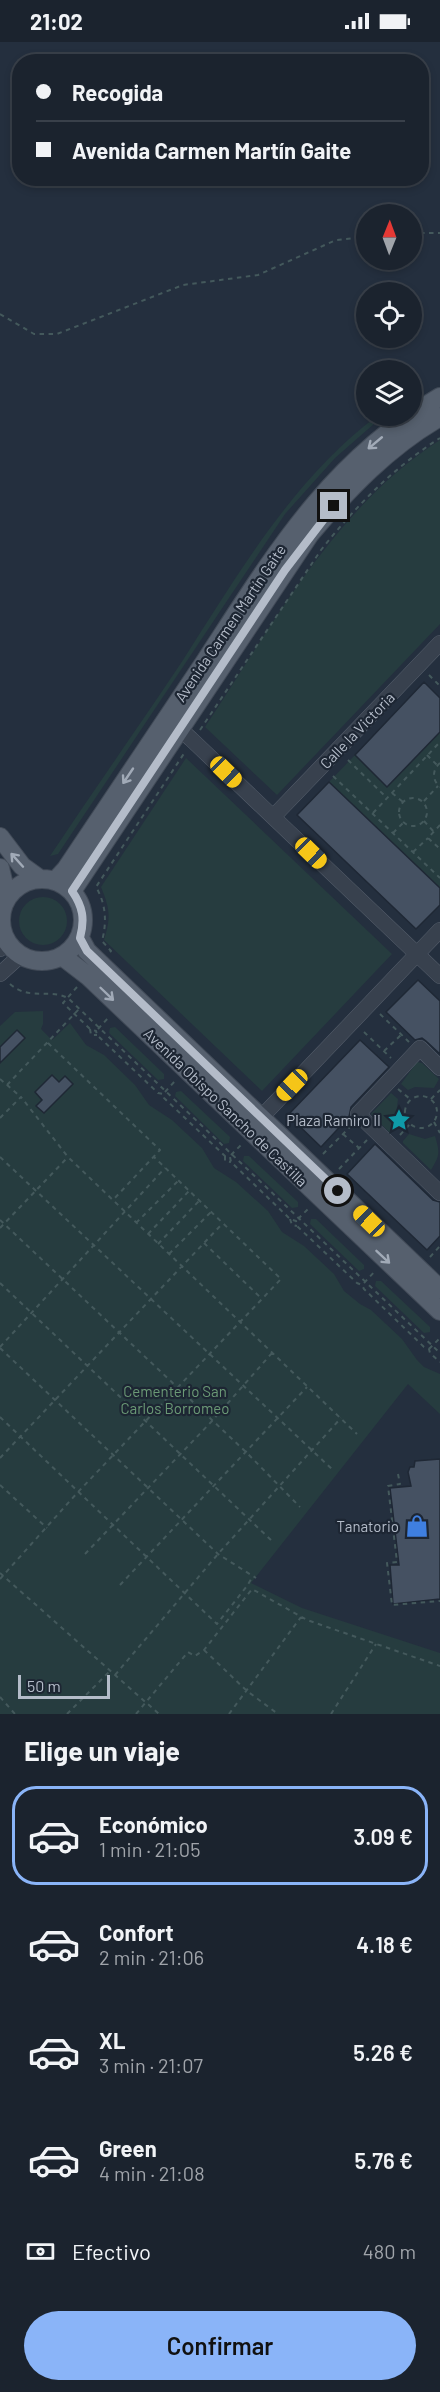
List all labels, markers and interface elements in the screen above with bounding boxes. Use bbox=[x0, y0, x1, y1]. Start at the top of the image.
text: 21:02 bbox=[30, 8, 83, 34]
text: Recogida bbox=[72, 79, 163, 105]
text: Avenida Carmen Martín Gaite bbox=[72, 137, 351, 163]
north arrow bbox=[356, 204, 422, 270]
map controls bbox=[356, 204, 422, 426]
button: locate bbox=[356, 282, 422, 348]
button: layers bbox=[356, 360, 422, 426]
one-way arrow bbox=[368, 436, 383, 450]
route end bbox=[320, 492, 347, 519]
street label: Avenida Carmen Martín Gaite bbox=[171, 541, 289, 705]
street label: Calle la Victoria bbox=[316, 688, 398, 772]
car bbox=[207, 753, 245, 791]
one-way arrow bbox=[122, 767, 134, 784]
car bbox=[292, 834, 330, 872]
one-way arrow bbox=[10, 853, 24, 868]
one-way arrow bbox=[99, 986, 114, 1001]
street label: Avenida Obispo Sancho de Castilla bbox=[140, 1024, 312, 1190]
car bbox=[273, 1066, 311, 1104]
place icon: Plaza Ramiro II bbox=[386, 1107, 412, 1133]
place label: Plaza Ramiro II bbox=[286, 1111, 381, 1129]
route start bbox=[324, 1177, 351, 1204]
car bbox=[350, 1202, 388, 1240]
one-way arrow bbox=[376, 1250, 391, 1264]
park label: Cementerio San Carlos Borromeo bbox=[120, 1382, 230, 1417]
shop icon: Tanatorio bbox=[404, 1513, 430, 1539]
place label: Tanatorio bbox=[336, 1517, 399, 1535]
scale bar bbox=[18, 1672, 110, 1700]
text: 50 m bbox=[27, 1676, 61, 1695]
text: Elige un viaje bbox=[24, 1734, 180, 1766]
icon: car bbox=[27, 1809, 81, 1863]
text: Económico bbox=[99, 1811, 208, 1837]
text: 3.09 € bbox=[353, 1823, 413, 1849]
text: 1 min · 21:05 bbox=[99, 1837, 200, 1861]
icon: car bbox=[27, 1917, 81, 1971]
text: Confort bbox=[99, 1919, 174, 1945]
text: 4.18 € bbox=[356, 1931, 413, 1957]
text: 2 min · 21:06 bbox=[99, 1945, 204, 1969]
icon: car bbox=[27, 2025, 81, 2079]
text: XL bbox=[99, 2027, 125, 2053]
text: 5.26 € bbox=[353, 2039, 413, 2065]
text: 3 min · 21:07 bbox=[99, 2053, 203, 2077]
icon: car bbox=[27, 2133, 81, 2187]
text: Green bbox=[99, 2135, 157, 2161]
text: 5.76 € bbox=[355, 2147, 413, 2173]
text: 4 min · 21:08 bbox=[99, 2161, 205, 2185]
icon: cash bbox=[24, 2235, 57, 2268]
text: Efectivo bbox=[72, 2238, 151, 2264]
text: 480 m bbox=[363, 2239, 416, 2263]
button: Confirmar bbox=[24, 2311, 416, 2380]

